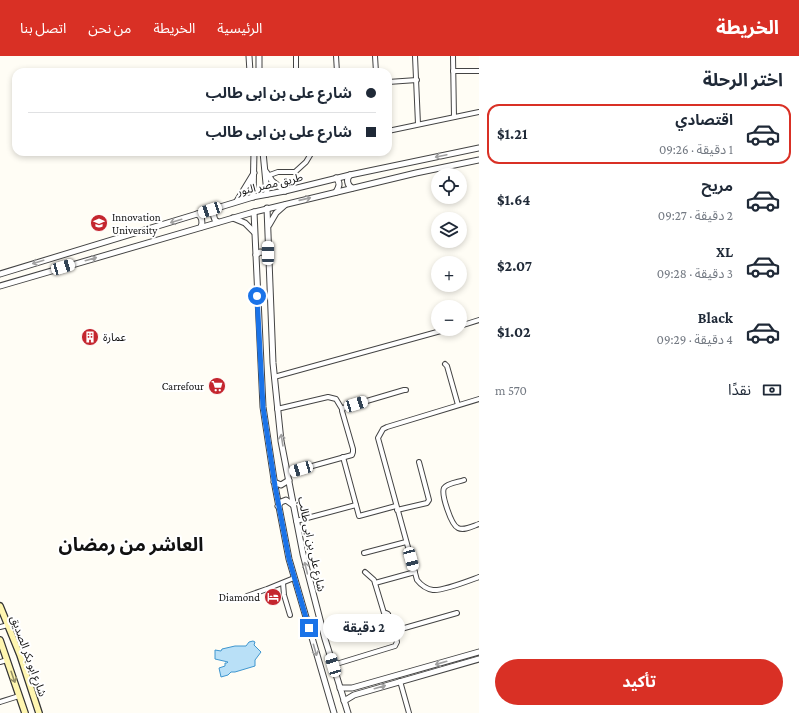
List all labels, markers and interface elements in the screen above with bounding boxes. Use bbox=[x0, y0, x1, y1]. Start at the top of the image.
text: الخريطة bbox=[716, 17, 779, 38]
text: اتصل بنا bbox=[20, 20, 66, 36]
text: من نحن bbox=[88, 20, 131, 36]
text: الخريطة bbox=[153, 20, 195, 36]
text: الرئيسية bbox=[217, 20, 262, 36]
text: اختر الرحلة bbox=[703, 70, 783, 90]
text: شارع على بن ابى طالب bbox=[205, 85, 352, 101]
text: اقتصادي bbox=[675, 112, 733, 128]
icon: car bbox=[745, 116, 781, 152]
text: شارع على بن ابى طالب bbox=[205, 124, 352, 140]
text: $1.21 bbox=[497, 126, 528, 142]
text: 1 دقيقة · 09:26 bbox=[659, 142, 733, 157]
one-way arrow bbox=[435, 153, 448, 161]
map controls bbox=[431, 168, 467, 336]
button: locate bbox=[431, 168, 467, 204]
street label: طريق مصر النور bbox=[235, 171, 304, 199]
text: مريح bbox=[701, 178, 733, 194]
icon: car bbox=[745, 182, 781, 218]
text: $1.64 bbox=[497, 192, 530, 208]
one-way arrow bbox=[299, 195, 312, 203]
car bbox=[197, 201, 223, 219]
text: 2 دقيقة · 09:27 bbox=[658, 208, 733, 223]
place label: Innovation University bbox=[112, 211, 161, 237]
button: layers bbox=[431, 212, 467, 248]
school or university icon: Innovation University bbox=[89, 213, 109, 233]
one-way arrow bbox=[169, 218, 182, 225]
car bbox=[262, 241, 274, 265]
text: XL bbox=[716, 244, 733, 260]
icon: car bbox=[745, 248, 781, 284]
one-way arrow bbox=[84, 255, 97, 262]
button: + bbox=[431, 256, 467, 292]
car bbox=[50, 258, 76, 276]
text: $2.07 bbox=[497, 258, 532, 274]
one-way arrow bbox=[32, 259, 45, 266]
text: 3 دقيقة · 09:28 bbox=[657, 266, 733, 281]
route start bbox=[248, 287, 266, 305]
button: − bbox=[431, 300, 467, 336]
text: Black bbox=[698, 310, 733, 326]
icon: car bbox=[745, 314, 781, 350]
text: $1.02 bbox=[497, 324, 531, 340]
building icon: عمارة bbox=[80, 327, 100, 347]
place label: عمارة bbox=[103, 331, 127, 344]
text: 4 دقيقة · 09:29 bbox=[657, 332, 733, 347]
supermarket icon: Carrefour bbox=[207, 376, 227, 396]
icon: cash bbox=[761, 379, 783, 401]
place label: Carrefour bbox=[162, 380, 204, 392]
text: نقدًا bbox=[728, 382, 751, 398]
text: 570 m bbox=[495, 383, 527, 398]
car bbox=[343, 395, 369, 413]
one-way arrow bbox=[277, 434, 285, 447]
car bbox=[288, 460, 314, 478]
street label: شارع على بن ابى طالب bbox=[294, 495, 328, 593]
district label: العاشر من رمضان bbox=[59, 534, 203, 556]
car bbox=[402, 546, 420, 572]
one-way arrow bbox=[302, 562, 310, 575]
hotel icon: Diamond bbox=[263, 587, 283, 607]
place label: Diamond bbox=[219, 591, 260, 603]
street label: شارع ابو بكر الصديق bbox=[7, 614, 49, 699]
callout: 2 دقيقة bbox=[323, 614, 405, 642]
route end bbox=[300, 619, 318, 637]
text: 2 دقيقة bbox=[343, 620, 385, 635]
one-way arrow bbox=[312, 644, 319, 657]
car bbox=[324, 652, 342, 678]
one-way arrow bbox=[435, 659, 448, 667]
button: تأكيد bbox=[495, 659, 783, 705]
one-way arrow bbox=[9, 670, 17, 682]
one-way arrow bbox=[373, 683, 386, 690]

